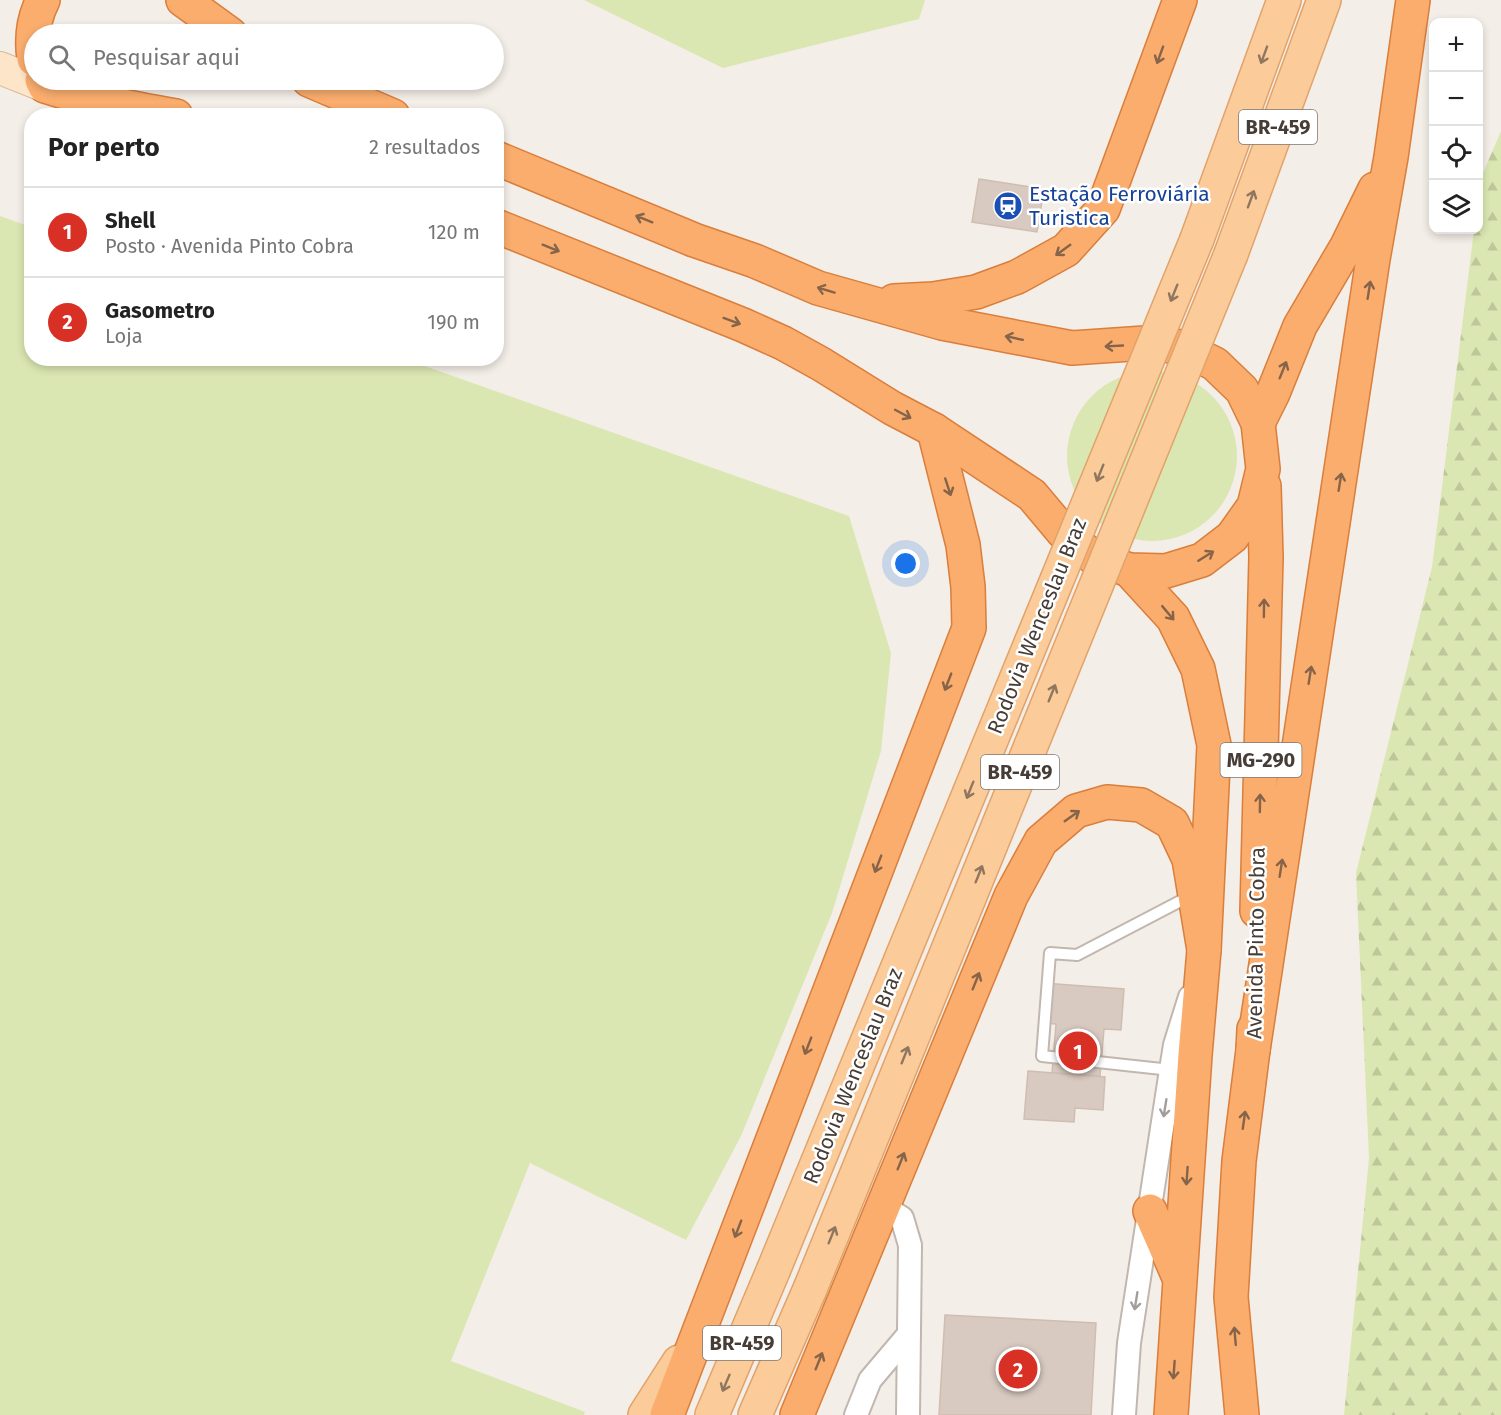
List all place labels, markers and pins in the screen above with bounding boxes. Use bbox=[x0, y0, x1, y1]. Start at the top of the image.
place label: Estação Ferroviária Turistica bbox=[1029, 181, 1210, 231]
station icon: Estação Ferroviária Turistica bbox=[992, 190, 1024, 222]
pin: 1 bbox=[1058, 1028, 1098, 1074]
pin: 2 bbox=[998, 1346, 1038, 1392]

